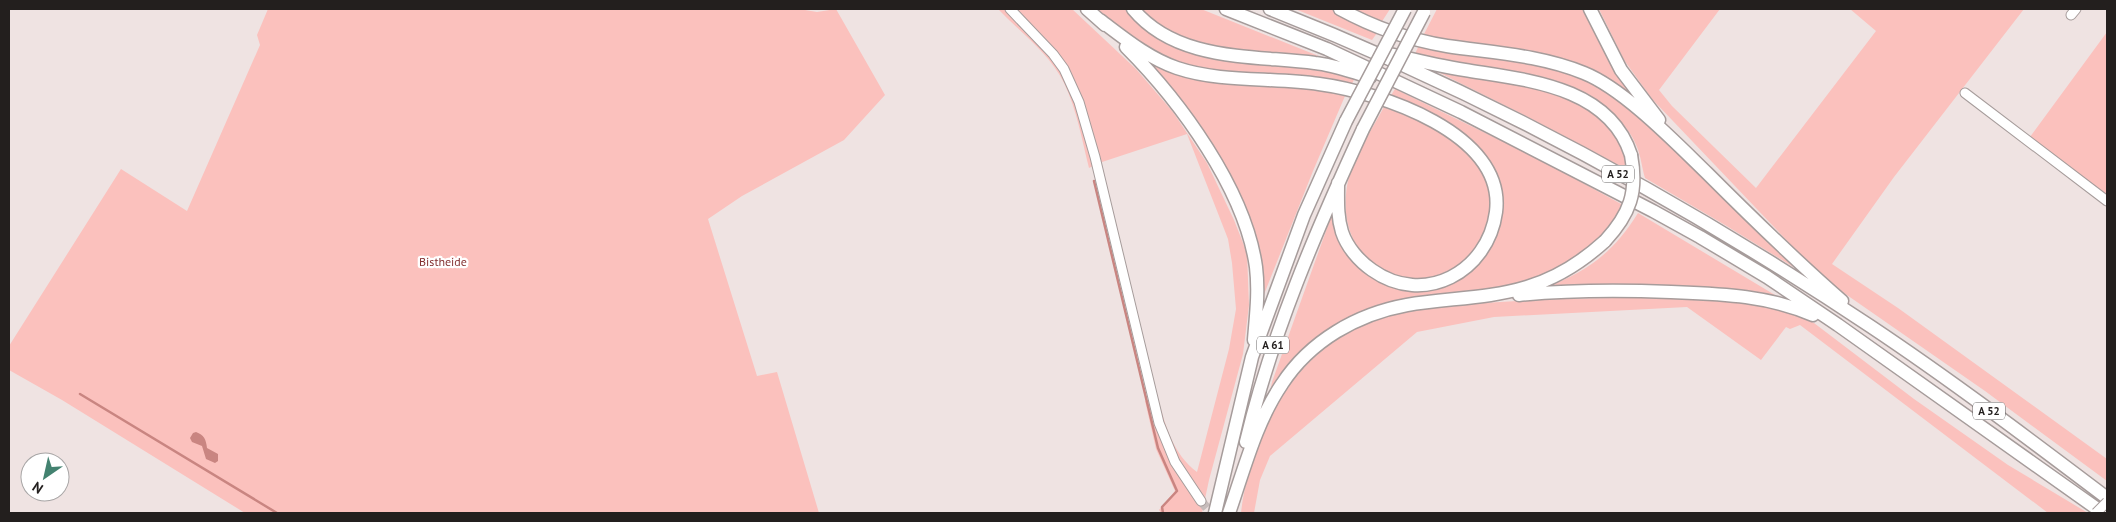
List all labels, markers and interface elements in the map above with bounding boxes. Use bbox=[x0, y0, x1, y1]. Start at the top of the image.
road number: A 52 bbox=[1602, 165, 1634, 182]
park label: Bistheide bbox=[419, 254, 467, 269]
road number: A 61 bbox=[1257, 336, 1289, 354]
road number: A 52 bbox=[1973, 402, 2005, 420]
north arrow bbox=[20, 452, 70, 502]
text: N bbox=[29, 478, 47, 498]

